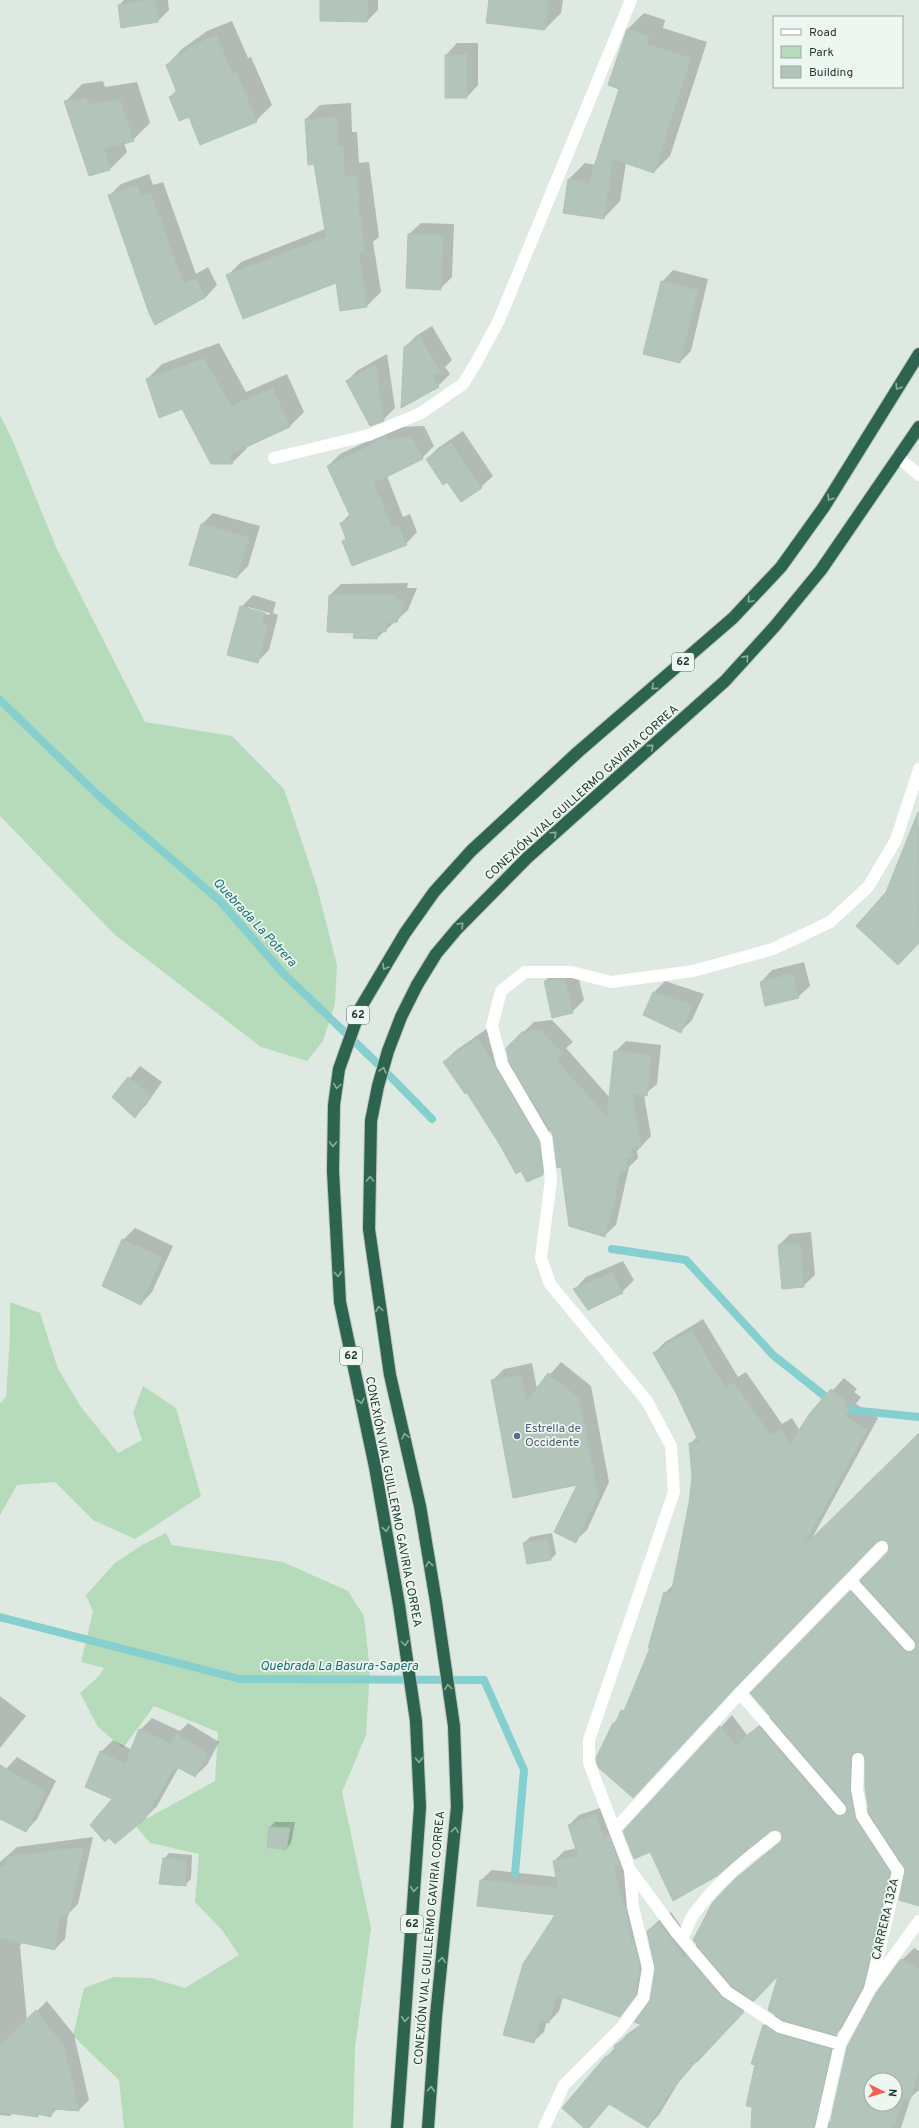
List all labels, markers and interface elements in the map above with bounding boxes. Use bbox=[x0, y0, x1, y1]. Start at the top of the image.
legend bbox=[773, 16, 903, 88]
text: Road bbox=[809, 25, 837, 41]
text: Park bbox=[809, 45, 834, 61]
text: Building bbox=[809, 65, 853, 81]
one-way arrow bbox=[896, 383, 903, 390]
one-way arrow bbox=[828, 494, 835, 501]
one-way arrow bbox=[747, 595, 755, 603]
road number: 62 bbox=[672, 653, 694, 671]
one-way arrow bbox=[741, 655, 748, 663]
one-way arrow bbox=[651, 682, 658, 689]
street label: CONEXIÓN VIAL GUILLERMO GAVIRIA CORREA bbox=[482, 702, 682, 884]
one-way arrow bbox=[647, 745, 654, 752]
one-way arrow bbox=[549, 831, 557, 838]
water label: Quebrada La Potrera bbox=[209, 875, 299, 971]
one-way arrow bbox=[457, 922, 464, 930]
one-way arrow bbox=[382, 963, 389, 970]
road number: 62 bbox=[347, 1006, 369, 1024]
one-way arrow bbox=[378, 1066, 387, 1073]
one-way arrow bbox=[332, 1083, 341, 1089]
one-way arrow bbox=[329, 1141, 337, 1147]
one-way arrow bbox=[366, 1176, 374, 1182]
one-way arrow bbox=[333, 1271, 342, 1277]
one-way arrow bbox=[376, 1305, 384, 1312]
road number: 62 bbox=[340, 1347, 362, 1365]
street label: CONEXIÓN VIAL GUILLERMO GAVIRIA CORREA bbox=[361, 1375, 425, 1629]
one-way arrow bbox=[356, 1398, 364, 1404]
place label: Estrella de Occidente bbox=[525, 1421, 581, 1451]
marker: Estrella de Occidente bbox=[512, 1431, 522, 1441]
one-way arrow bbox=[401, 1433, 409, 1439]
one-way arrow bbox=[381, 1526, 389, 1532]
one-way arrow bbox=[425, 1560, 434, 1567]
one-way arrow bbox=[400, 1640, 409, 1646]
water label: Quebrada La Basura-Sapera bbox=[260, 1659, 418, 1675]
one-way arrow bbox=[444, 1684, 453, 1690]
one-way arrow bbox=[414, 1757, 423, 1763]
street label: CONEXIÓN VIAL GUILLERMO GAVIRIA CORREA bbox=[411, 1810, 449, 2066]
one-way arrow bbox=[450, 1827, 459, 1833]
street label: CARRERA 132A bbox=[869, 1876, 903, 1962]
one-way arrow bbox=[410, 1886, 419, 1892]
road number: 62 bbox=[401, 1915, 423, 1933]
one-way arrow bbox=[437, 1957, 446, 1963]
one-way arrow bbox=[400, 2016, 409, 2022]
north arrow bbox=[863, 2072, 903, 2112]
one-way arrow bbox=[426, 2086, 435, 2092]
text: N bbox=[885, 2088, 899, 2097]

